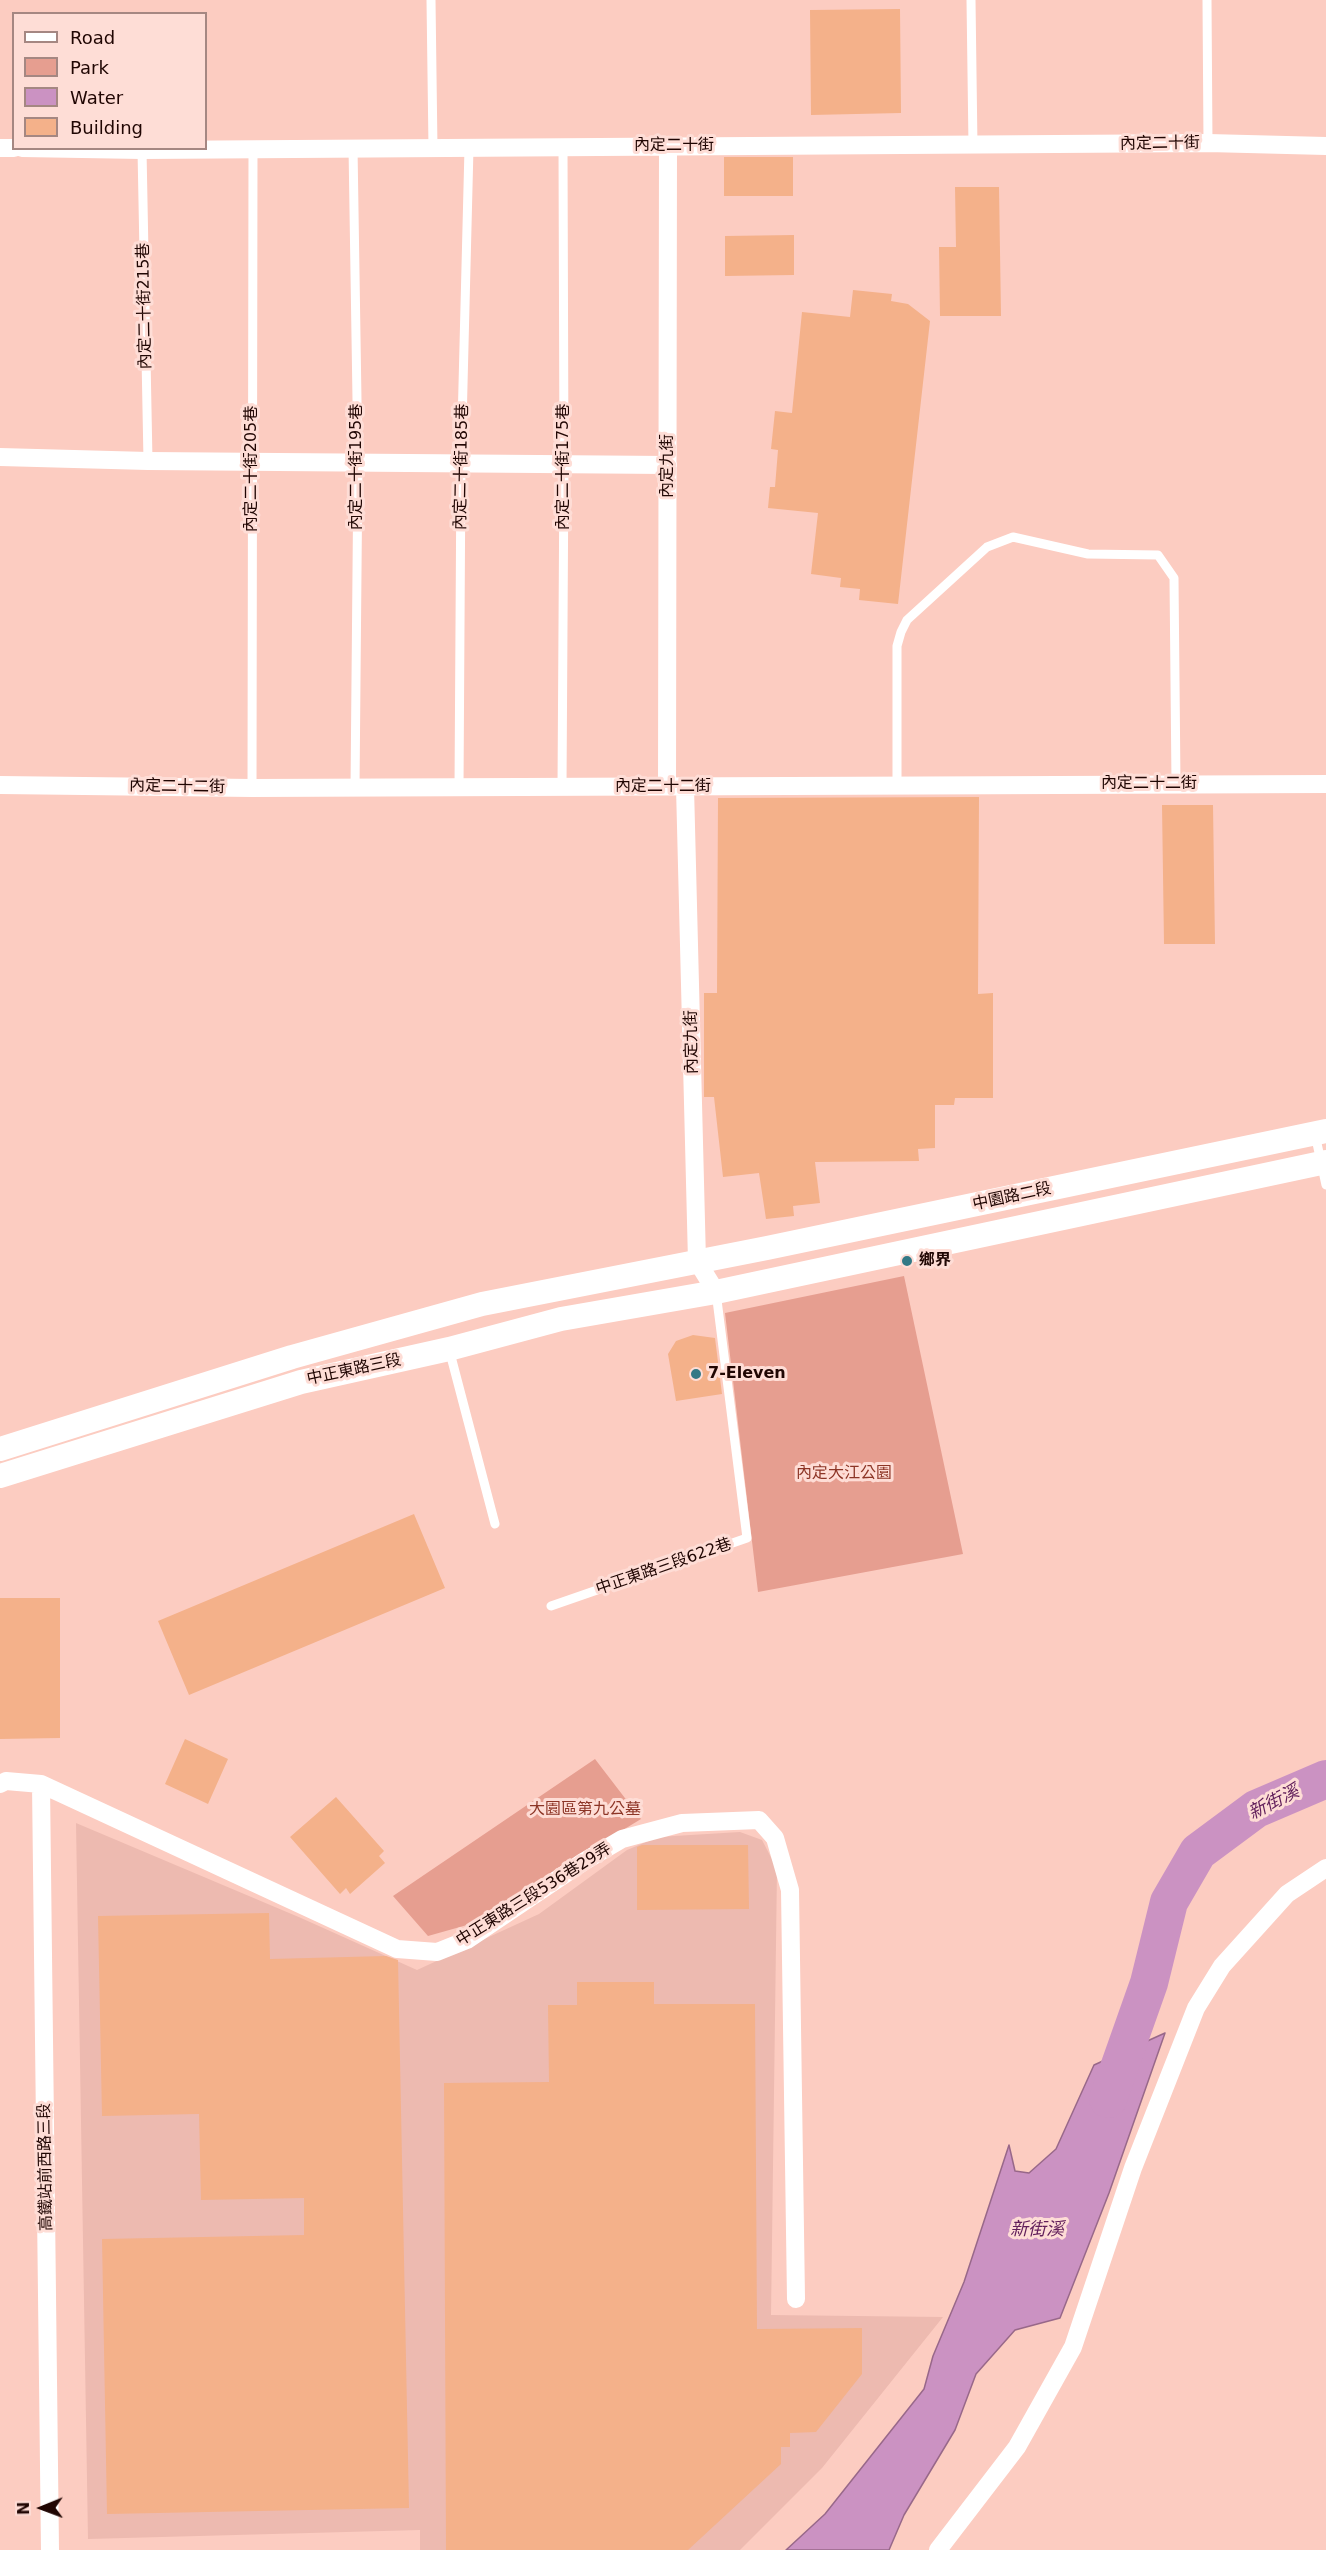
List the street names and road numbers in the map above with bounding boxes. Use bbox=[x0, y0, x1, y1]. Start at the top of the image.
street label: 內定二十街 bbox=[1120, 134, 1200, 154]
street label: 內定二十街 bbox=[634, 136, 714, 156]
street label: 內定二十街215巷 bbox=[134, 243, 156, 369]
street label: 內定二十街195巷 bbox=[347, 404, 367, 530]
street label: 內定二十街185巷 bbox=[451, 404, 473, 530]
street label: 內定二十街175巷 bbox=[554, 404, 574, 530]
street label: 內定二十街205巷 bbox=[242, 406, 262, 532]
street label: 內定九街 bbox=[658, 434, 678, 498]
street label: 內定二十二街 bbox=[1101, 774, 1197, 794]
street label: 內定二十二街 bbox=[129, 777, 225, 797]
street label: 內定二十二街 bbox=[615, 777, 711, 797]
street label: 內定九街 bbox=[682, 1010, 702, 1074]
street label: 中園路二段 bbox=[971, 1179, 1053, 1215]
street label: 中正東路三段 bbox=[305, 1351, 403, 1389]
street label: 中正東路三段622巷 bbox=[593, 1535, 735, 1599]
street label: 中正東路三段536巷29弄 bbox=[453, 1839, 615, 1951]
street label: 高鐵站前西路三段 bbox=[35, 2103, 57, 2231]

